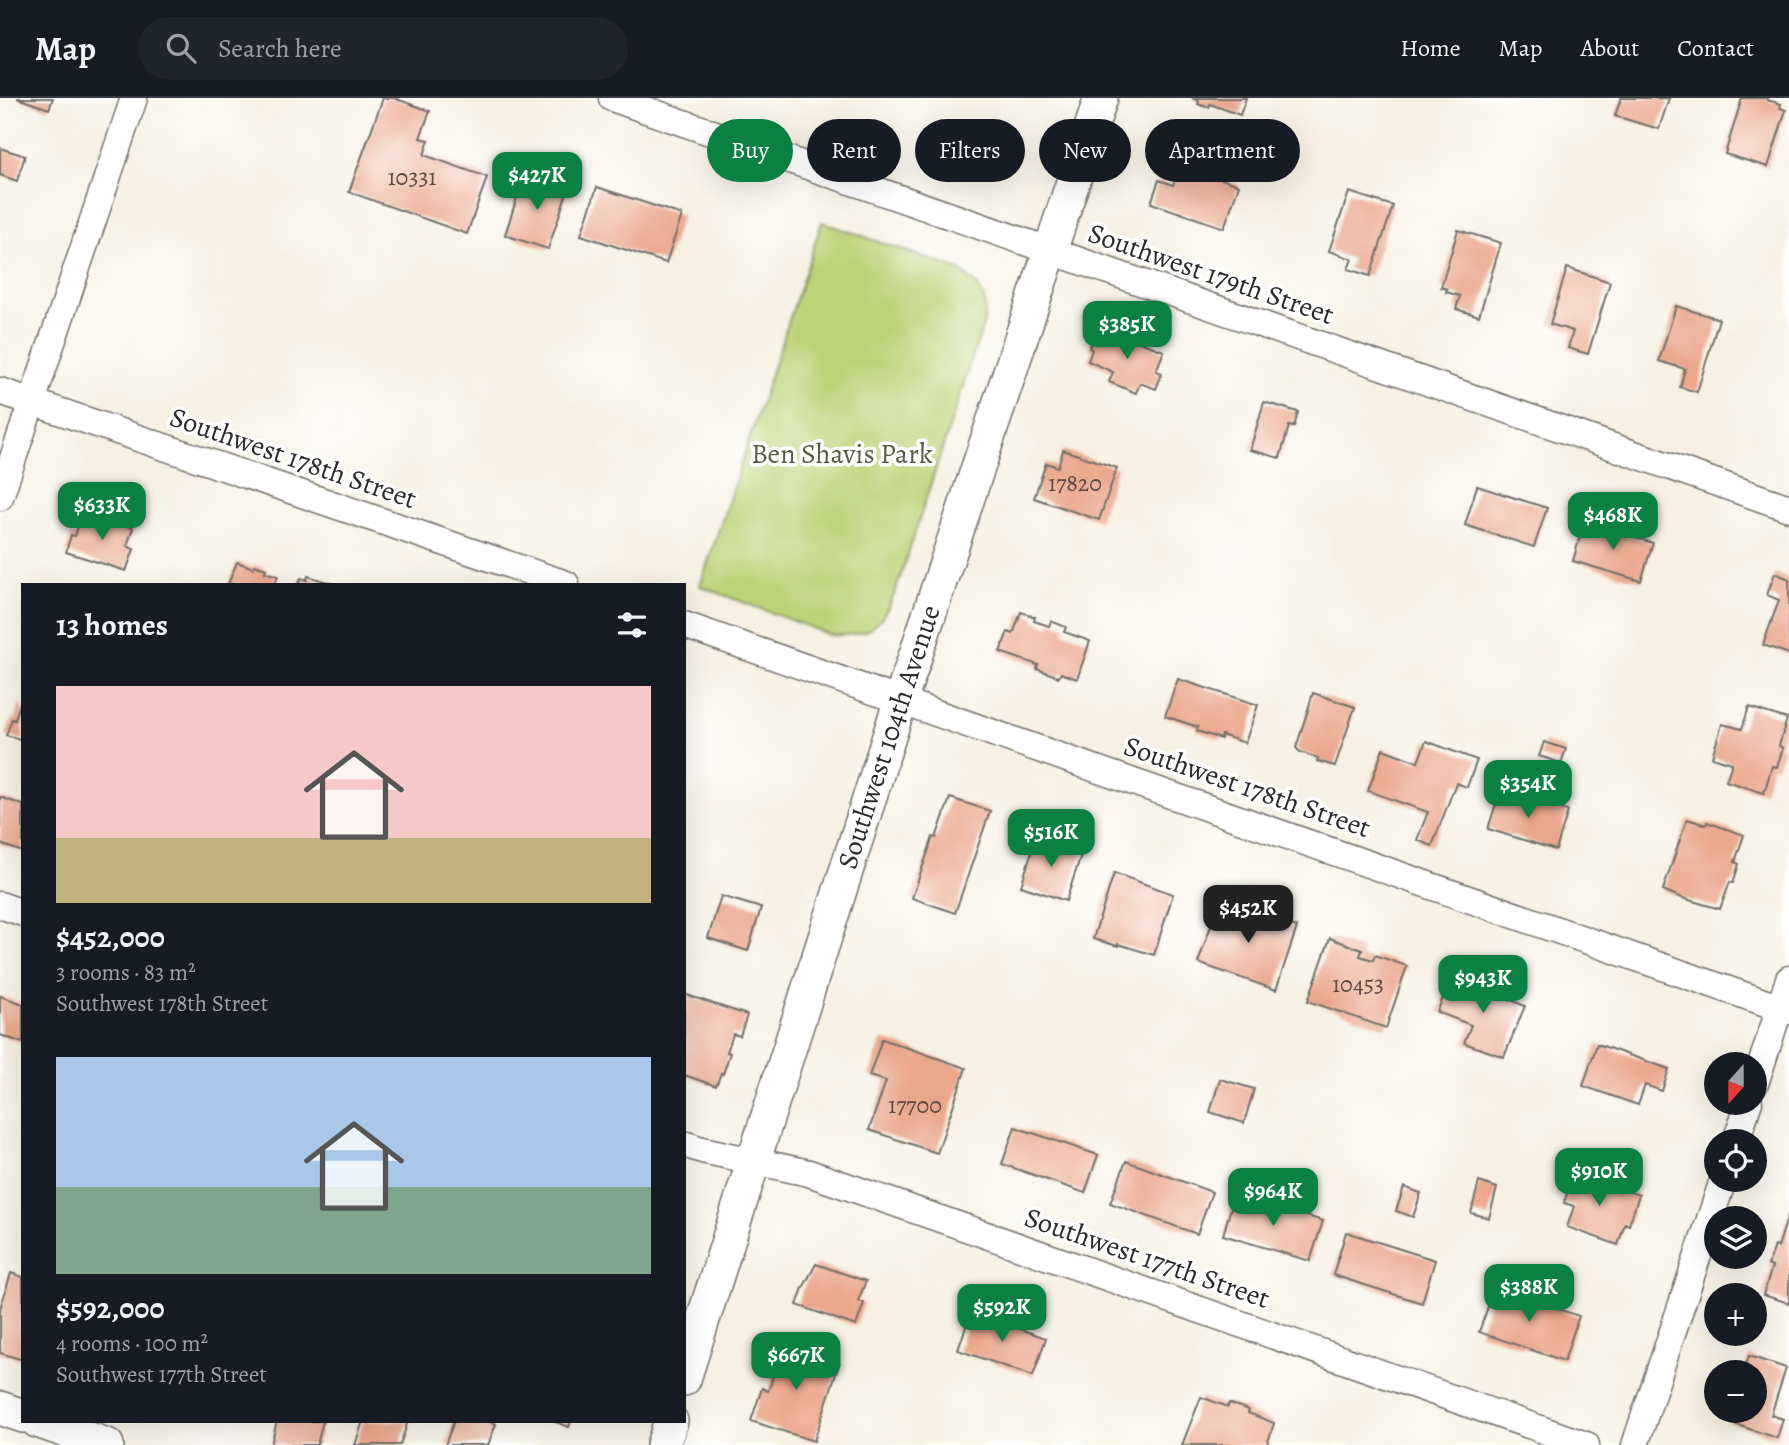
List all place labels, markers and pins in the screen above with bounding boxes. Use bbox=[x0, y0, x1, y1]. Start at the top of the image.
pin: $427K bbox=[488, 152, 586, 212]
pin: $385K bbox=[1078, 302, 1176, 361]
pin: $633K bbox=[53, 482, 151, 542]
pin: $468K bbox=[1564, 492, 1662, 552]
pin: $354K bbox=[1479, 760, 1577, 820]
pin: $516K bbox=[1002, 810, 1100, 869]
pin: $452K bbox=[1199, 886, 1297, 945]
pin: $943K bbox=[1434, 956, 1532, 1015]
pin: $910K bbox=[1550, 1148, 1648, 1208]
pin: $964K bbox=[1224, 1168, 1322, 1228]
pin: $388K bbox=[1480, 1264, 1578, 1324]
pin: $592K bbox=[953, 1284, 1051, 1344]
pin: $667K bbox=[747, 1332, 845, 1392]

